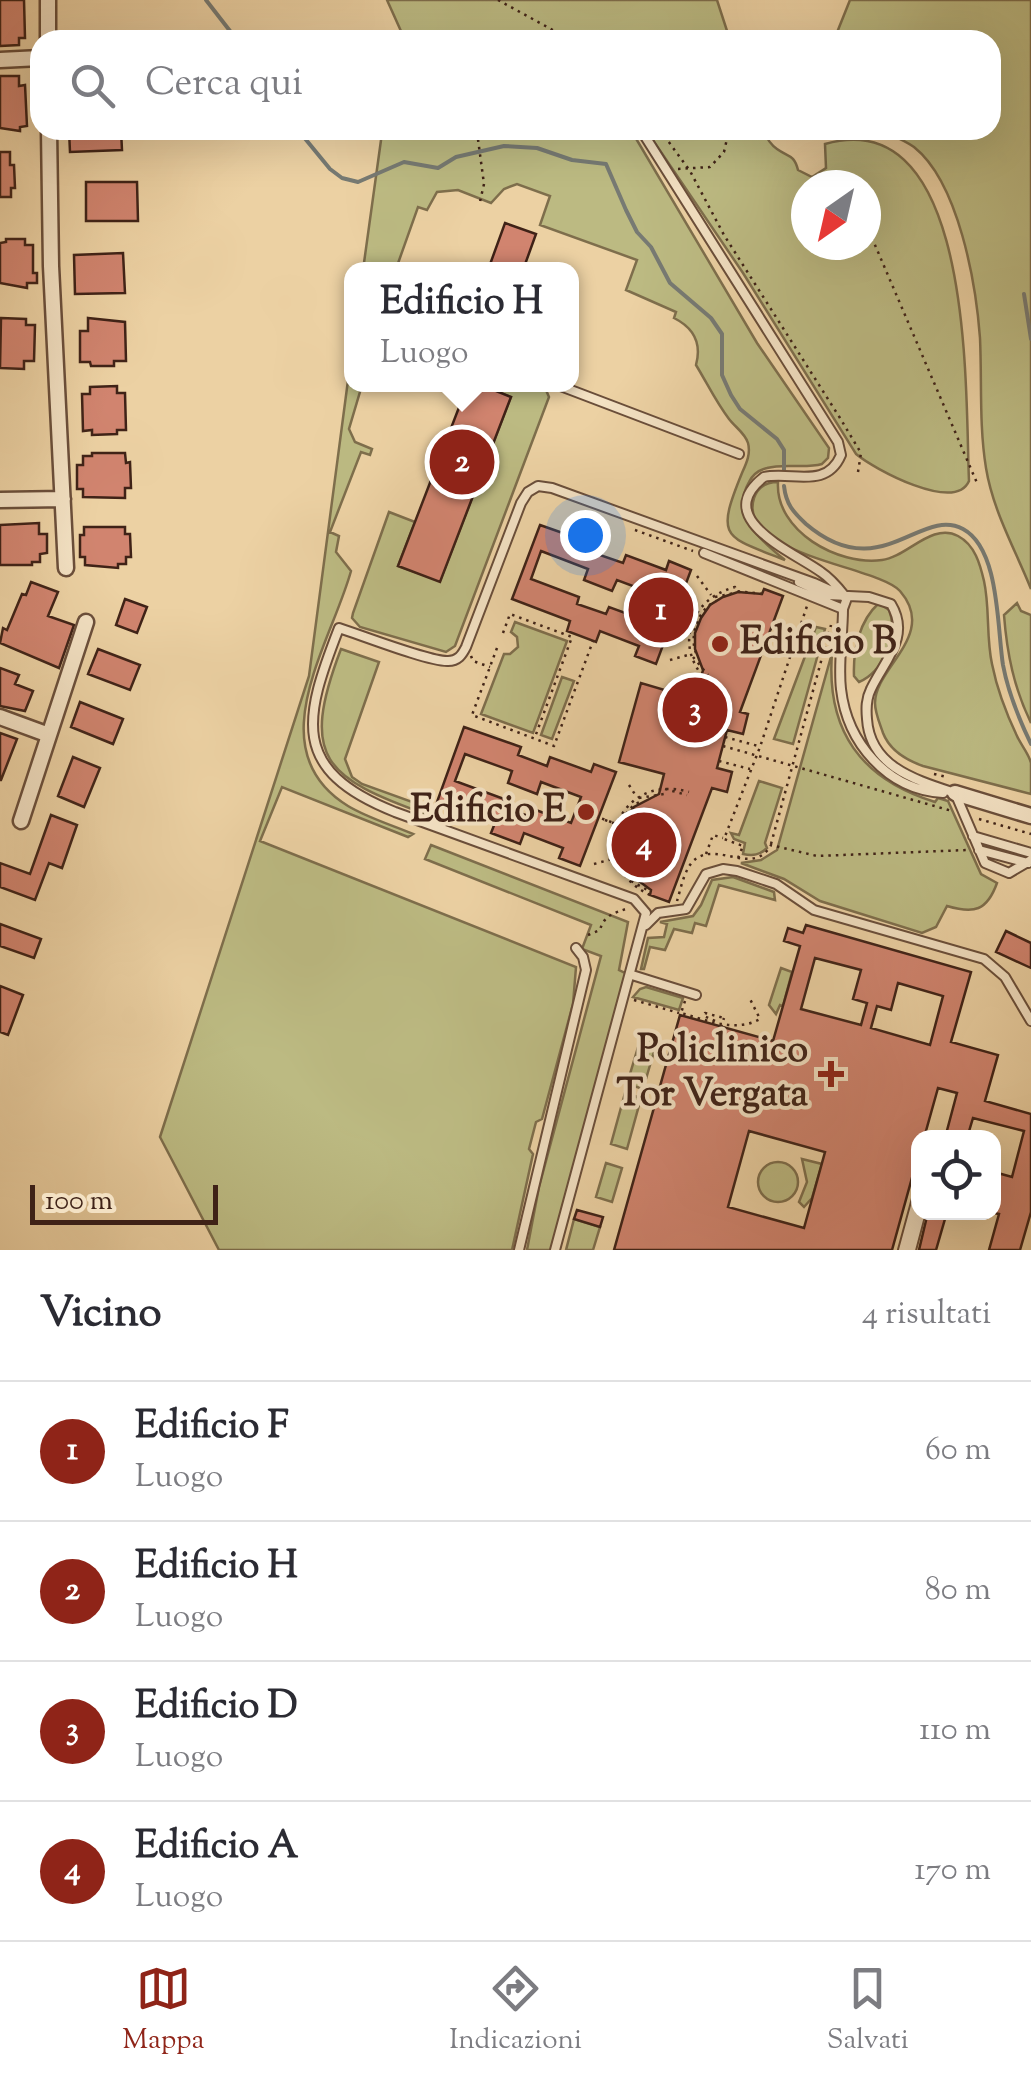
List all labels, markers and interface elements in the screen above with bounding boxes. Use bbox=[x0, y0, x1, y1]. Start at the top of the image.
search box bbox=[30, 30, 1001, 140]
icon: search bbox=[65, 58, 120, 113]
text: Cerca qui bbox=[145, 58, 303, 112]
north arrow bbox=[791, 170, 881, 260]
popup bbox=[344, 262, 579, 392]
text: Edificio H bbox=[380, 277, 543, 331]
text: Luogo bbox=[380, 331, 468, 377]
pin: 2 bbox=[430, 424, 494, 500]
your location bbox=[560, 510, 611, 561]
pin: 1 bbox=[628, 572, 694, 648]
place label: Edificio B bbox=[740, 617, 896, 671]
marker: Edificio B bbox=[709, 633, 731, 655]
pin: 3 bbox=[662, 672, 728, 748]
place label: Edificio E bbox=[411, 785, 566, 839]
marker: Edificio E bbox=[575, 801, 597, 823]
pin: 4 bbox=[612, 808, 676, 882]
place label: Policlinico Tor Vergata bbox=[616, 1025, 808, 1123]
marker: Policlinico Tor Vergata bbox=[818, 1061, 844, 1087]
map controls bbox=[911, 1130, 1001, 1220]
button: locate bbox=[911, 1130, 1001, 1220]
scale bar bbox=[30, 1180, 218, 1224]
text: 100 m bbox=[45, 1182, 113, 1222]
text: Vicino bbox=[40, 1285, 161, 1345]
text: 4 risultati bbox=[862, 1292, 991, 1338]
text: Edificio F bbox=[135, 1401, 289, 1455]
text: 1 bbox=[67, 1428, 78, 1474]
text: 60 m bbox=[925, 1428, 991, 1474]
text: Luogo bbox=[135, 1455, 223, 1501]
text: Edificio H bbox=[135, 1541, 298, 1595]
text: 2 bbox=[65, 1568, 80, 1614]
text: 80 m bbox=[925, 1568, 991, 1614]
text: Luogo bbox=[135, 1595, 223, 1641]
text: Edificio D bbox=[135, 1681, 298, 1735]
text: 3 bbox=[66, 1708, 79, 1754]
text: 110 m bbox=[919, 1708, 991, 1754]
text: Luogo bbox=[135, 1735, 223, 1781]
text: Edificio A bbox=[135, 1821, 298, 1875]
text: 4 bbox=[64, 1848, 81, 1894]
text: 170 m bbox=[914, 1848, 991, 1894]
text: Luogo bbox=[135, 1875, 223, 1921]
tab: Mappa bbox=[122, 1961, 204, 2061]
tab: Indicazioni bbox=[449, 1961, 582, 2061]
tab: Salvati bbox=[827, 1961, 909, 2061]

